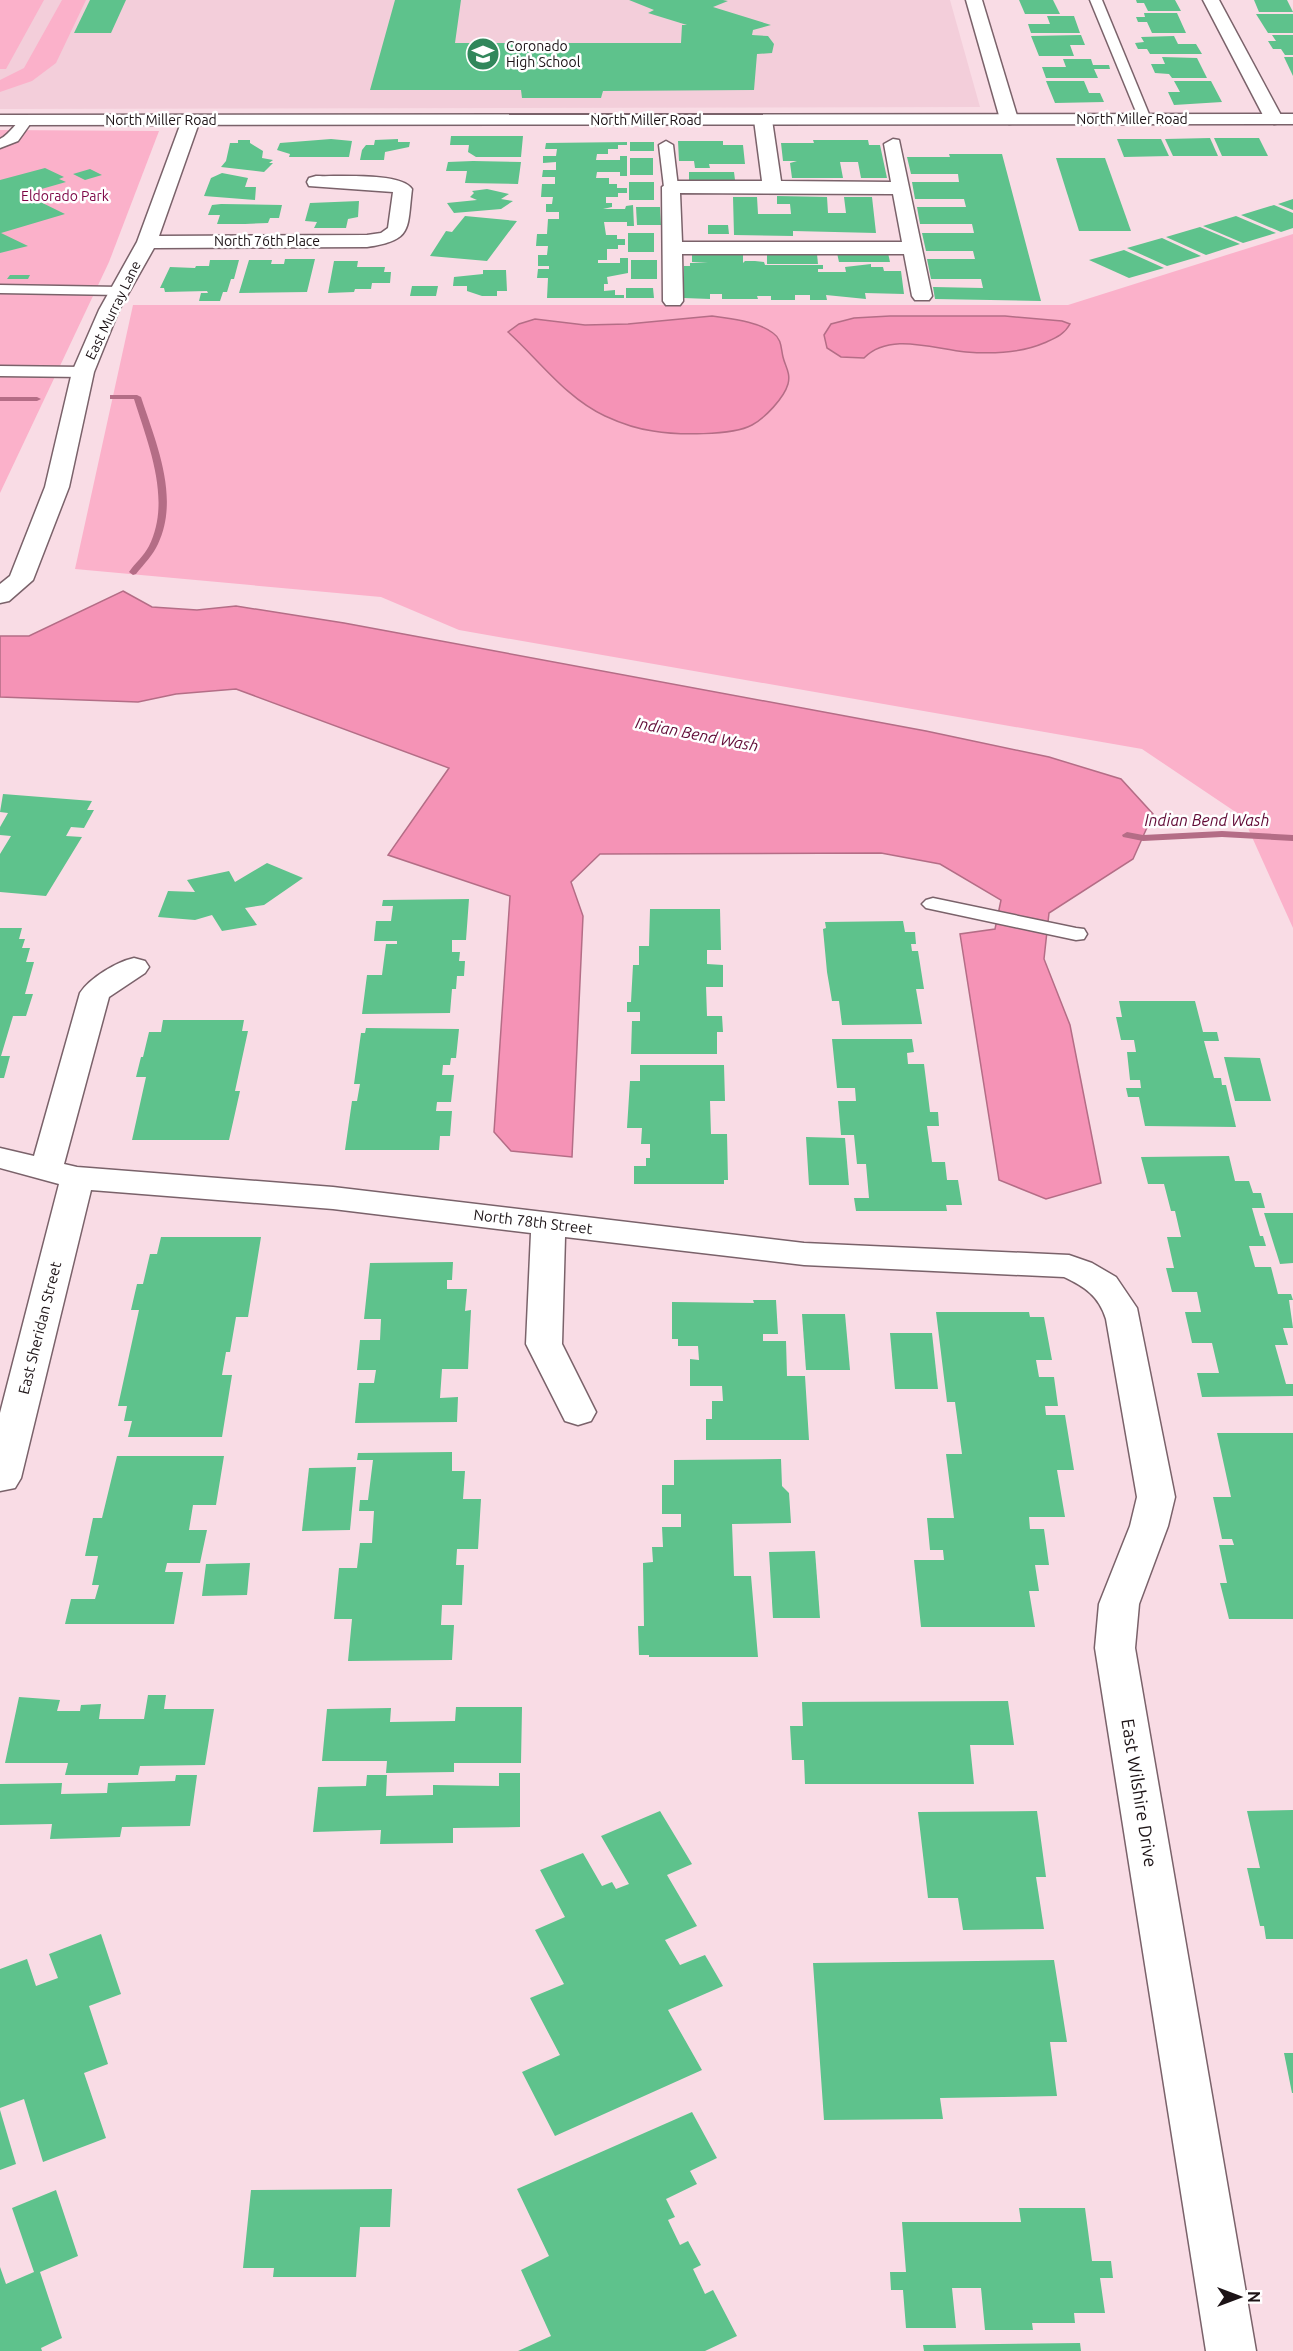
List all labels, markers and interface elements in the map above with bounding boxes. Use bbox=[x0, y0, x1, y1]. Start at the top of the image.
school or university icon: Coronado High School bbox=[465, 36, 501, 72]
place label: Coronado High School bbox=[506, 38, 581, 70]
street label: North Miller Road bbox=[1076, 111, 1188, 127]
street label: North Miller Road bbox=[105, 112, 217, 128]
street label: North Miller Road bbox=[590, 112, 702, 128]
park label: Eldorado Park bbox=[21, 188, 109, 204]
street label: North 76th Place bbox=[214, 233, 320, 249]
street label: East Murray Lane bbox=[82, 258, 144, 362]
water label: Indian Bend Wash bbox=[634, 713, 760, 755]
water label: Indian Bend Wash bbox=[1145, 811, 1269, 829]
street label: North 78th Street bbox=[473, 1206, 594, 1237]
street label: East Sheridan Street bbox=[15, 1260, 64, 1396]
street label: East Wilshire Drive bbox=[1118, 1717, 1162, 1869]
north arrow bbox=[1209, 2267, 1269, 2327]
text: N bbox=[1245, 2291, 1263, 2303]

